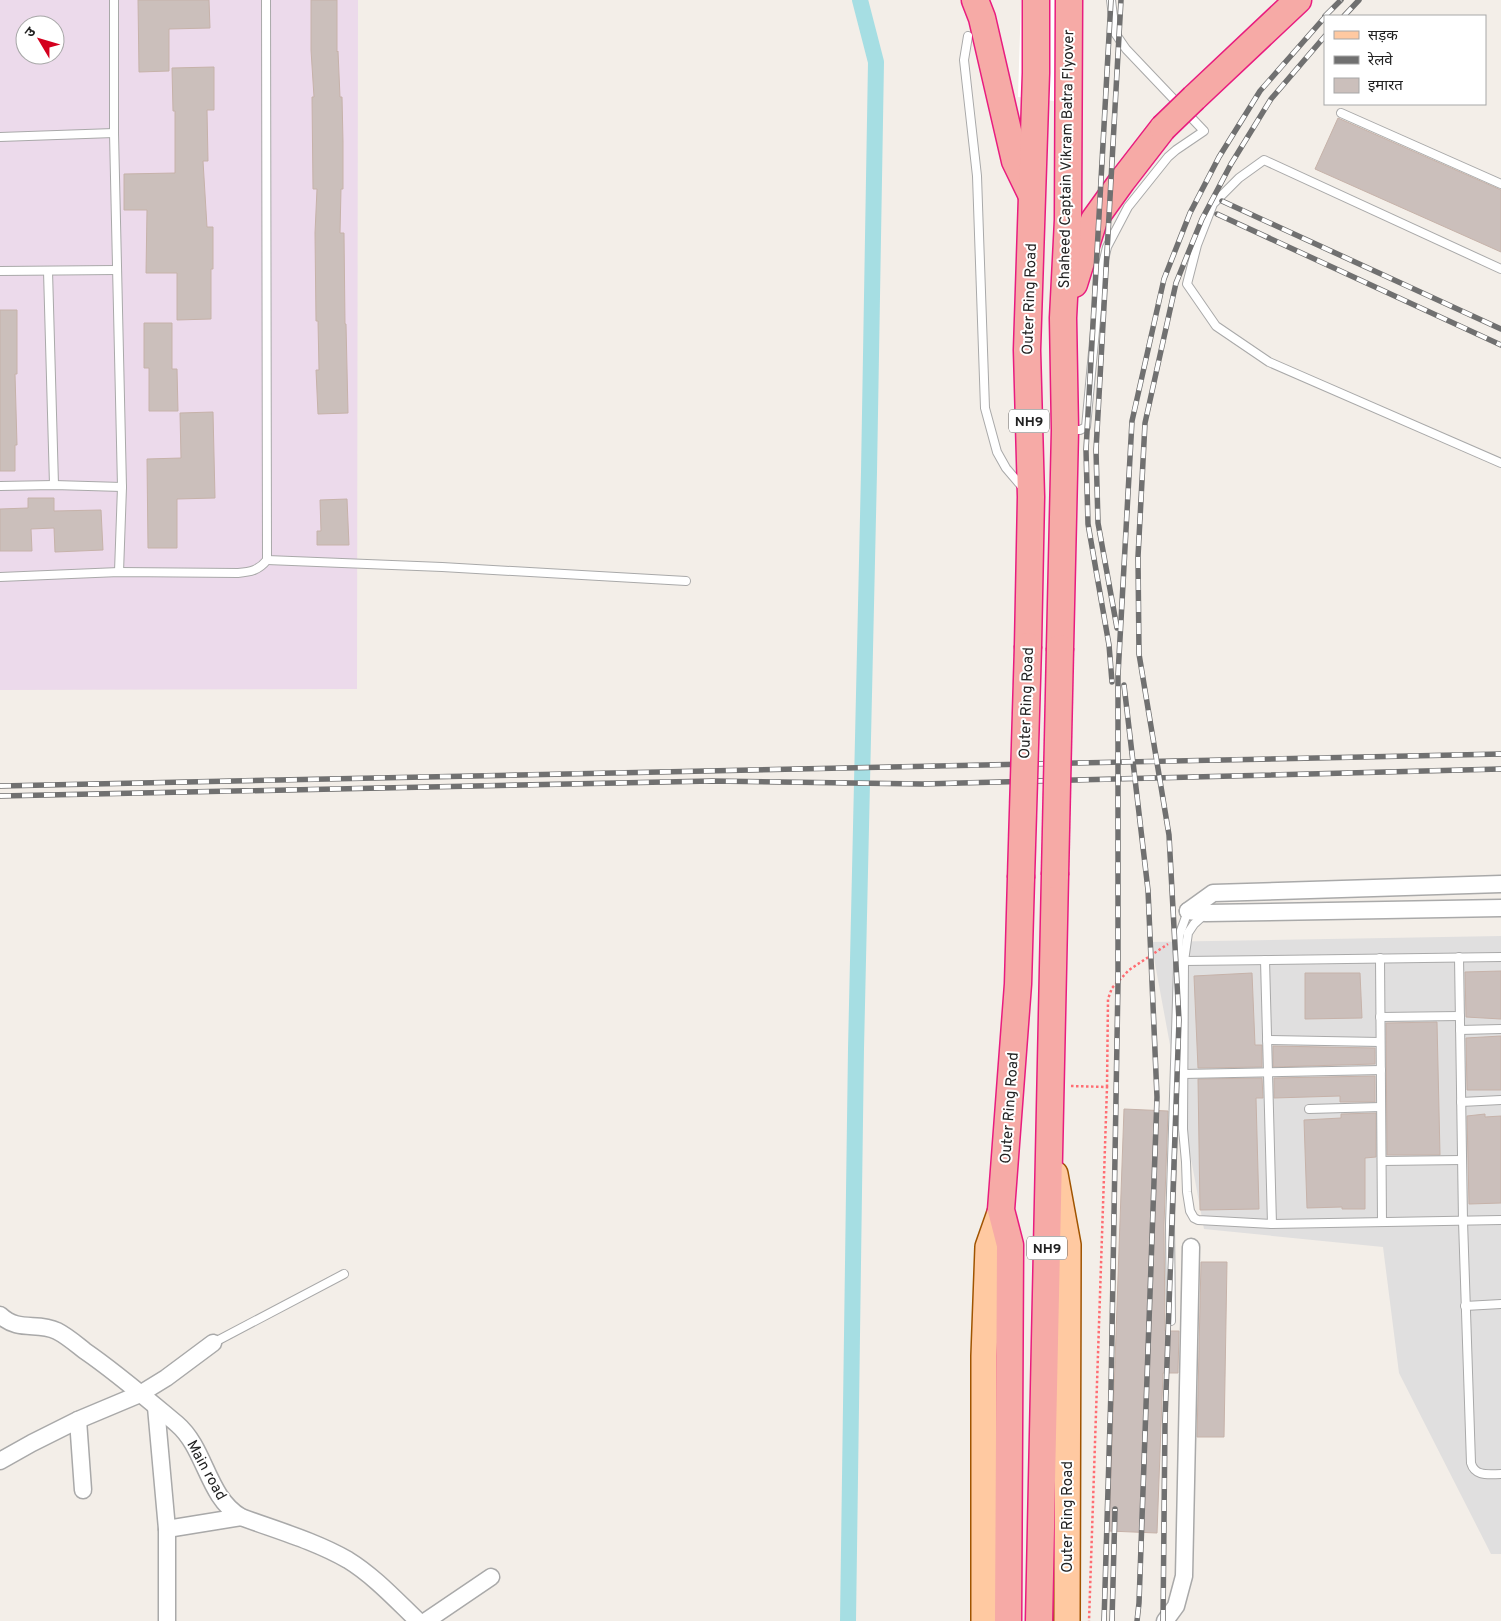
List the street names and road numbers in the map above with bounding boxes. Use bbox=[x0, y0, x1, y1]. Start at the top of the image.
street label: Shaheed Captain Vikram Batra Flyover bbox=[1056, 29, 1079, 289]
street label: Outer Ring Road bbox=[1019, 243, 1042, 355]
road number: NH9 bbox=[1009, 410, 1049, 432]
street label: Outer Ring Road bbox=[1016, 647, 1039, 759]
street label: Outer Ring Road bbox=[997, 1052, 1024, 1164]
road number: NH9 bbox=[1027, 1236, 1067, 1260]
street label: Main road bbox=[181, 1437, 230, 1504]
street label: Outer Ring Road bbox=[1059, 1461, 1078, 1573]

